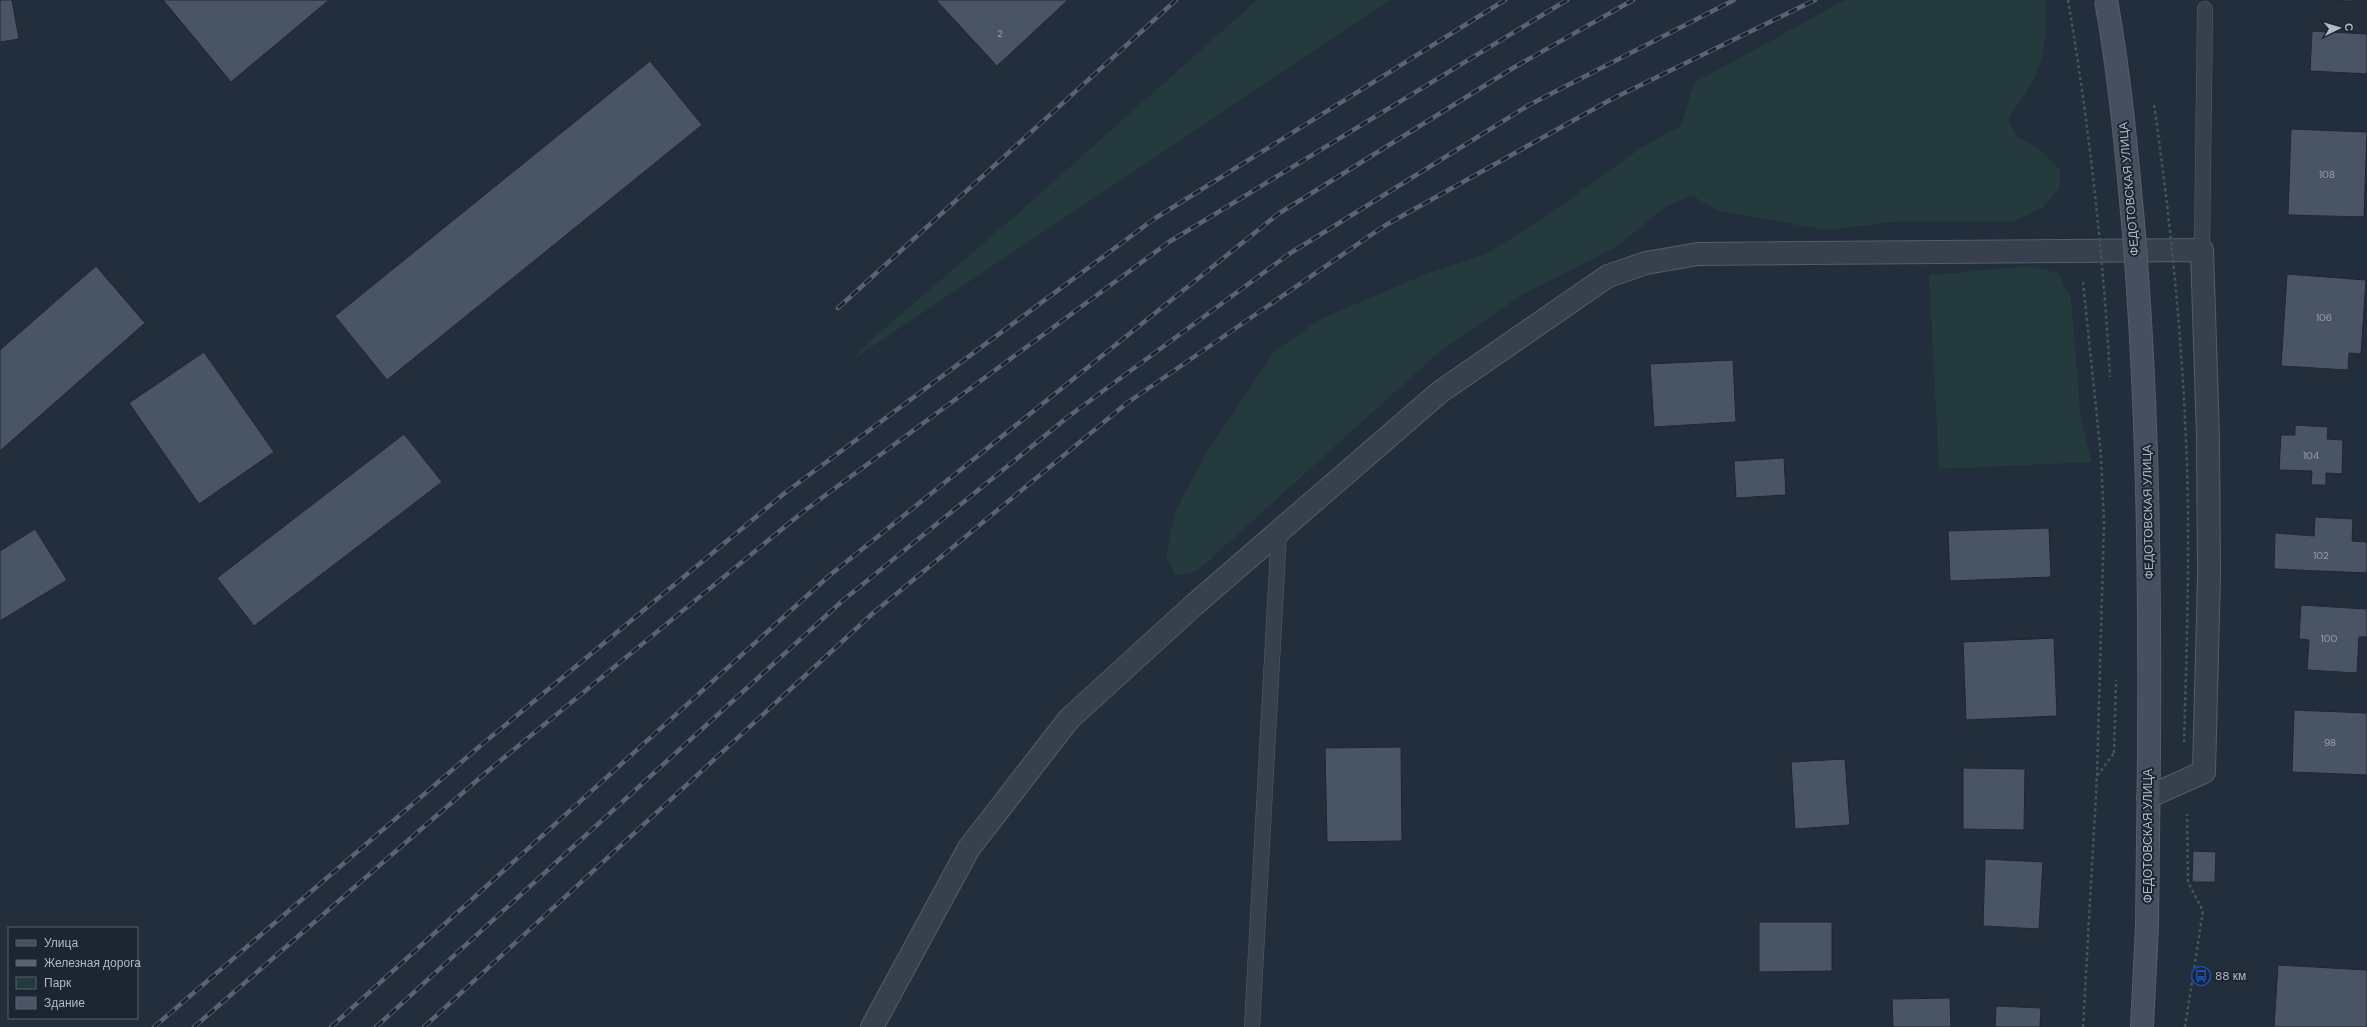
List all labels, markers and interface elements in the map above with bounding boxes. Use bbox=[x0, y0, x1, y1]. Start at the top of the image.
north arrow bbox=[2319, 8, 2359, 48]
text: С bbox=[2342, 23, 2356, 32]
house number: 2 bbox=[997, 27, 1003, 40]
street label: ФЕДОТОВСКАЯ УЛИЦА bbox=[2115, 121, 2143, 257]
house number: 108 bbox=[2319, 168, 2335, 181]
house number: 106 bbox=[2316, 311, 2332, 324]
street label: ФЕДОТОВСКАЯ УЛИЦА bbox=[2139, 445, 2157, 579]
house number: 104 bbox=[2303, 449, 2319, 462]
house number: 102 bbox=[2313, 549, 2329, 562]
house number: 100 bbox=[2321, 632, 2338, 645]
house number: 98 bbox=[2324, 736, 2336, 749]
street label: ФЕДОТОВСКАЯ УЛИЦА bbox=[2140, 769, 2156, 903]
legend bbox=[8, 927, 138, 1019]
text: Улица bbox=[44, 935, 78, 951]
text: Железная дорога bbox=[44, 955, 141, 971]
bus stop icon: 88 км bbox=[2190, 965, 2212, 987]
place label: 88 км bbox=[2215, 968, 2246, 984]
text: Парк bbox=[44, 975, 72, 991]
text: Здание bbox=[44, 995, 85, 1011]

